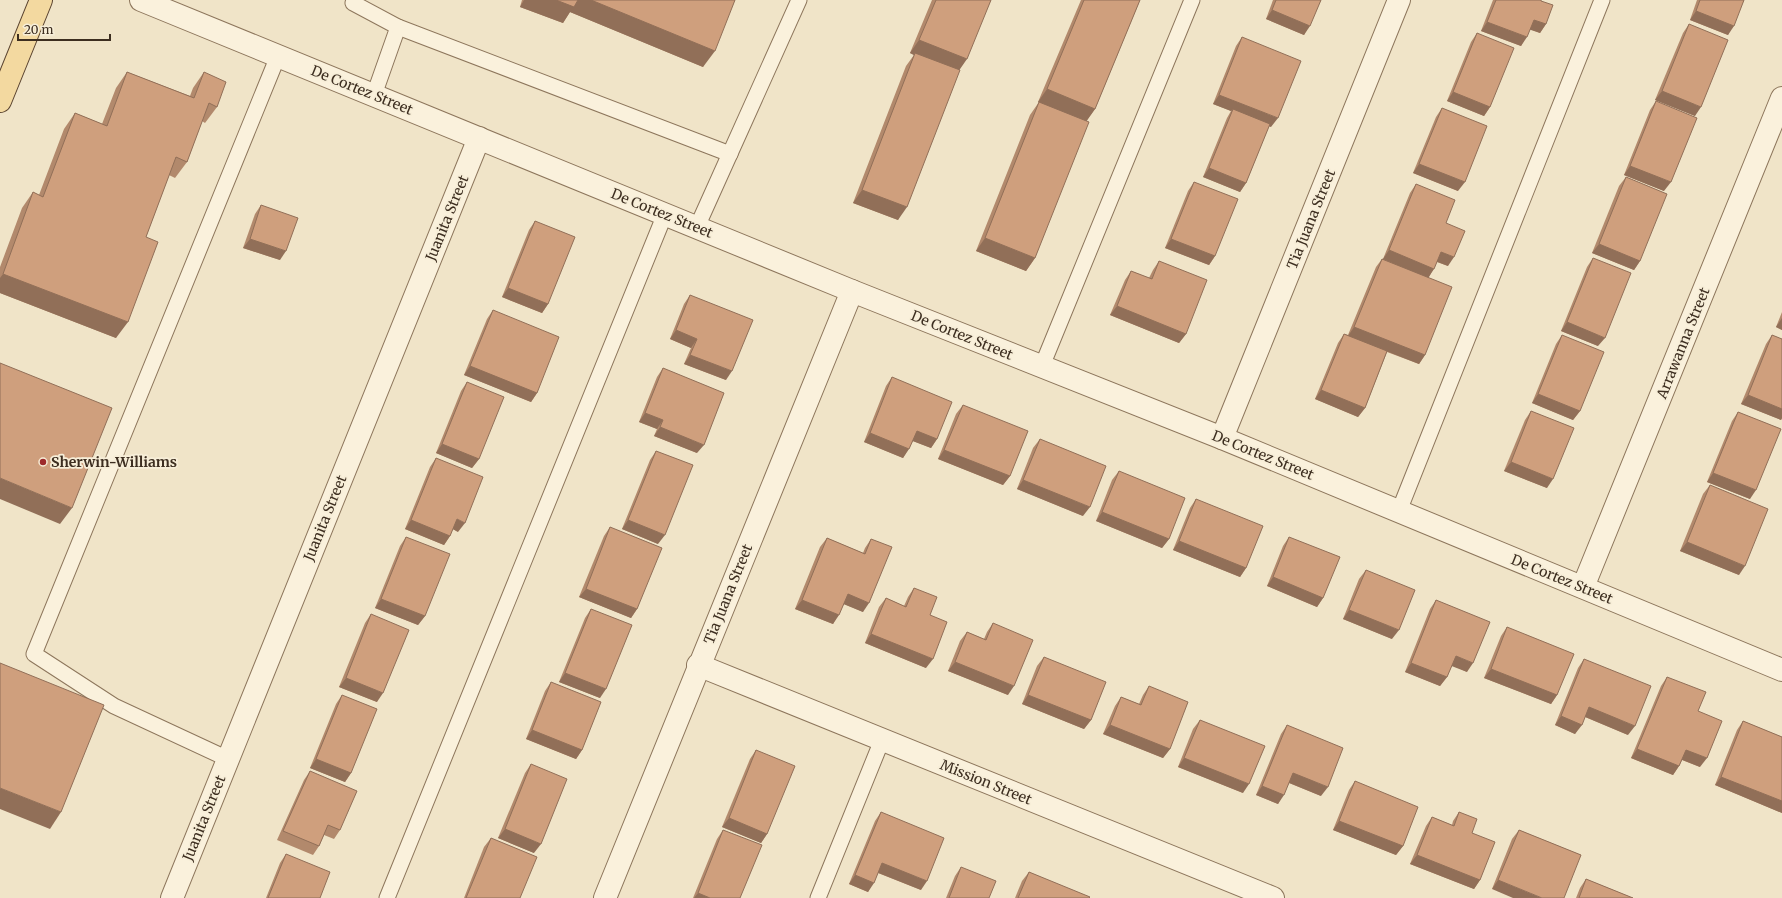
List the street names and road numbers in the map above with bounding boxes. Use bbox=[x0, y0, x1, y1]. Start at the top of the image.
street label: De Cortez Street bbox=[308, 61, 416, 119]
street label: Tia Juana Street bbox=[1283, 166, 1339, 272]
street label: Juanita Street bbox=[421, 172, 473, 264]
street label: De Cortez Street bbox=[608, 184, 716, 242]
street label: Arrawanna Street bbox=[1652, 284, 1714, 402]
street label: De Cortez Street bbox=[908, 306, 1016, 364]
street label: De Cortez Street bbox=[1209, 426, 1317, 484]
street label: Juanita Street bbox=[299, 472, 351, 564]
street label: Tia Juana Street bbox=[700, 541, 756, 647]
street label: De Cortez Street bbox=[1508, 550, 1616, 608]
street label: Mission Street bbox=[938, 755, 1035, 809]
street label: Juanita Street bbox=[178, 772, 230, 864]

